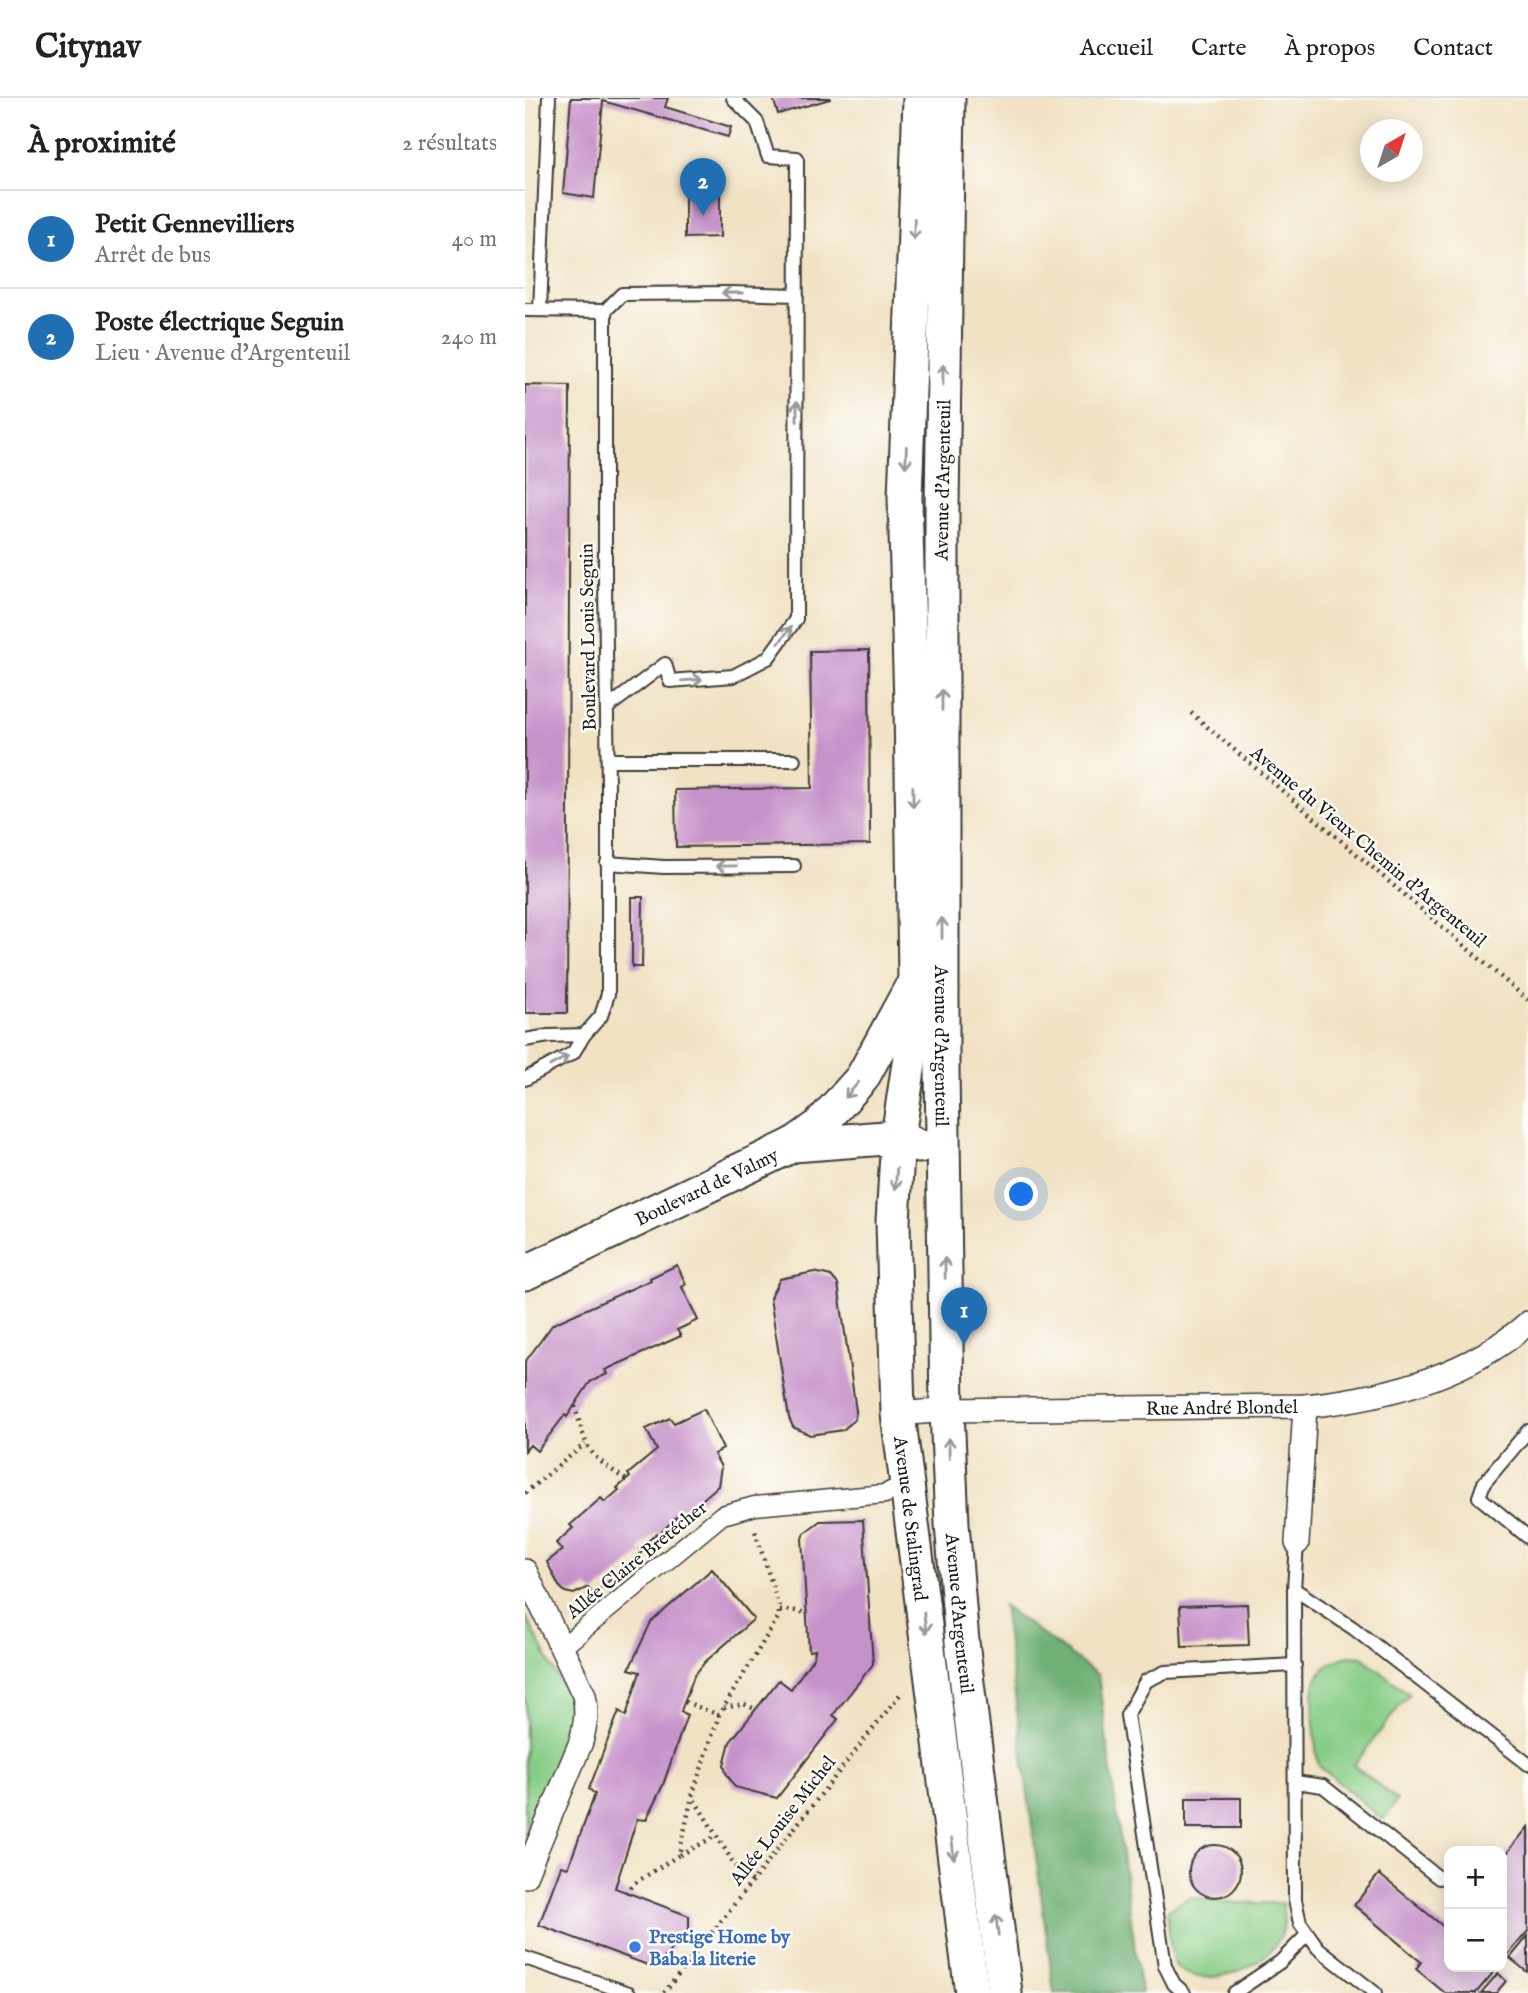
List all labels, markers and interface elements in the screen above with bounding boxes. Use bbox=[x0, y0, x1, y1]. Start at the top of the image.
text: Citynav bbox=[35, 27, 141, 69]
text: Accueil bbox=[1080, 33, 1153, 64]
text: Carte bbox=[1191, 33, 1247, 64]
text: À propos bbox=[1285, 33, 1375, 64]
text: Contact bbox=[1413, 33, 1493, 64]
north arrow bbox=[1360, 119, 1423, 182]
text: À proximité bbox=[28, 125, 176, 163]
text: 2 résultats bbox=[402, 129, 497, 158]
pin: 2 bbox=[680, 158, 726, 216]
text: Petit Gennevilliers bbox=[95, 208, 294, 241]
one-way arrow bbox=[907, 218, 920, 241]
text: 1 bbox=[47, 225, 55, 254]
text: 40 m bbox=[452, 225, 497, 254]
text: Arrêt de bus bbox=[95, 241, 211, 270]
one-way arrow bbox=[721, 286, 744, 300]
text: Poste électrique Seguin bbox=[95, 306, 344, 339]
text: 2 bbox=[46, 323, 56, 352]
text: 240 m bbox=[441, 323, 497, 352]
text: Lieu · Avenue d'Argenteuil bbox=[95, 339, 350, 368]
one-way arrow bbox=[937, 364, 950, 387]
one-way arrow bbox=[790, 399, 804, 422]
street label: Avenue d'Argenteuil bbox=[931, 399, 957, 562]
one-way arrow bbox=[900, 445, 913, 468]
street label: Boulevard Louis Seguin bbox=[575, 543, 603, 731]
one-way arrow bbox=[778, 626, 792, 645]
one-way arrow bbox=[680, 673, 703, 686]
one-way arrow bbox=[935, 689, 949, 712]
street label: Avenue du Vieux Chemin d'Argenteuil bbox=[1244, 741, 1491, 954]
one-way arrow bbox=[906, 785, 919, 808]
one-way arrow bbox=[715, 860, 738, 873]
one-way arrow bbox=[935, 916, 949, 939]
street label: Avenue d'Argenteuil bbox=[928, 964, 953, 1128]
one-way arrow bbox=[548, 1054, 568, 1068]
one-way arrow bbox=[844, 1080, 860, 1098]
street label: Boulevard de Valmy bbox=[632, 1143, 783, 1233]
one-way arrow bbox=[889, 1167, 902, 1190]
your location bbox=[1004, 1177, 1038, 1211]
one-way arrow bbox=[938, 1257, 951, 1280]
pin: 1 bbox=[941, 1287, 987, 1345]
street label: Rue André Blondel bbox=[1146, 1396, 1299, 1422]
street label: Avenue de Stalingrad bbox=[887, 1434, 932, 1603]
one-way arrow bbox=[942, 1437, 955, 1460]
street label: Allée Claire Bretécher bbox=[561, 1496, 712, 1625]
street label: Avenue d'Argenteuil bbox=[939, 1531, 978, 1696]
one-way arrow bbox=[918, 1611, 931, 1634]
street label: Allée Louise Michel bbox=[725, 1751, 842, 1892]
one-way arrow bbox=[947, 1837, 960, 1860]
map controls bbox=[1444, 1846, 1507, 1972]
button: + bbox=[1444, 1846, 1507, 1909]
button: − bbox=[1444, 1909, 1507, 1972]
one-way arrow bbox=[990, 1914, 1003, 1937]
place label: Prestige Home by Baba la literie bbox=[649, 1926, 791, 1972]
marker: Prestige Home by Baba la literie bbox=[627, 1939, 643, 1955]

